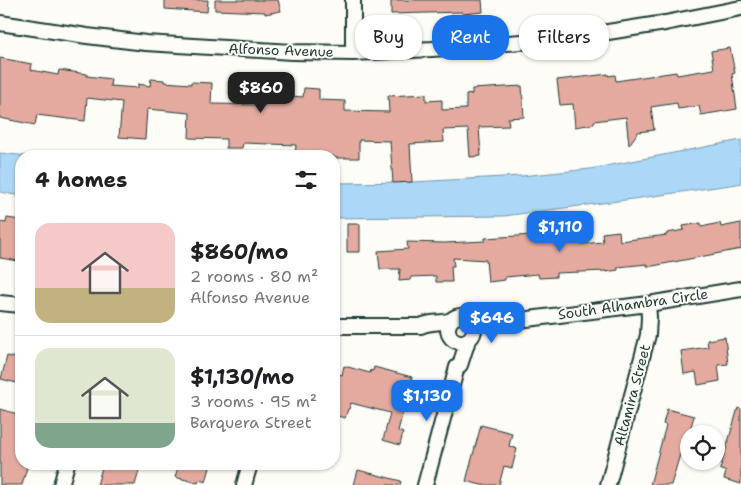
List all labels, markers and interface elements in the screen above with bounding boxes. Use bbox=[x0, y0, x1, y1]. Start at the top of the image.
chip: Buy bbox=[355, 15, 422, 60]
chip: Rent bbox=[432, 15, 509, 60]
chip: Filters bbox=[519, 15, 609, 60]
street label: Alfonso Avenue bbox=[228, 39, 334, 61]
pin: $860 bbox=[231, 72, 291, 114]
text: $860 bbox=[239, 77, 283, 98]
text: 4 homes bbox=[35, 166, 127, 194]
icon: filters bbox=[292, 166, 320, 194]
pin: $1,110 bbox=[519, 210, 601, 253]
text: $1,110 bbox=[538, 216, 582, 237]
text: $860/mo bbox=[190, 238, 288, 266]
icon: home bbox=[75, 243, 135, 303]
text: 2 rooms · 80 m² bbox=[190, 266, 318, 287]
street label: South Alhambra Circle bbox=[557, 285, 709, 323]
text: Alfonso Avenue bbox=[190, 287, 310, 308]
pin: $646 bbox=[462, 302, 522, 344]
text: $646 bbox=[470, 307, 514, 328]
street label: Altamira Street bbox=[610, 342, 654, 448]
text: $1,130/mo bbox=[190, 363, 294, 391]
icon: home bbox=[75, 368, 135, 428]
pin: $1,130 bbox=[386, 380, 468, 422]
text: $1,130 bbox=[402, 385, 452, 406]
text: 3 rooms · 95 m² bbox=[190, 391, 317, 412]
text: Barquera Street bbox=[190, 412, 312, 433]
map controls bbox=[680, 425, 725, 470]
button: locate bbox=[680, 425, 725, 470]

